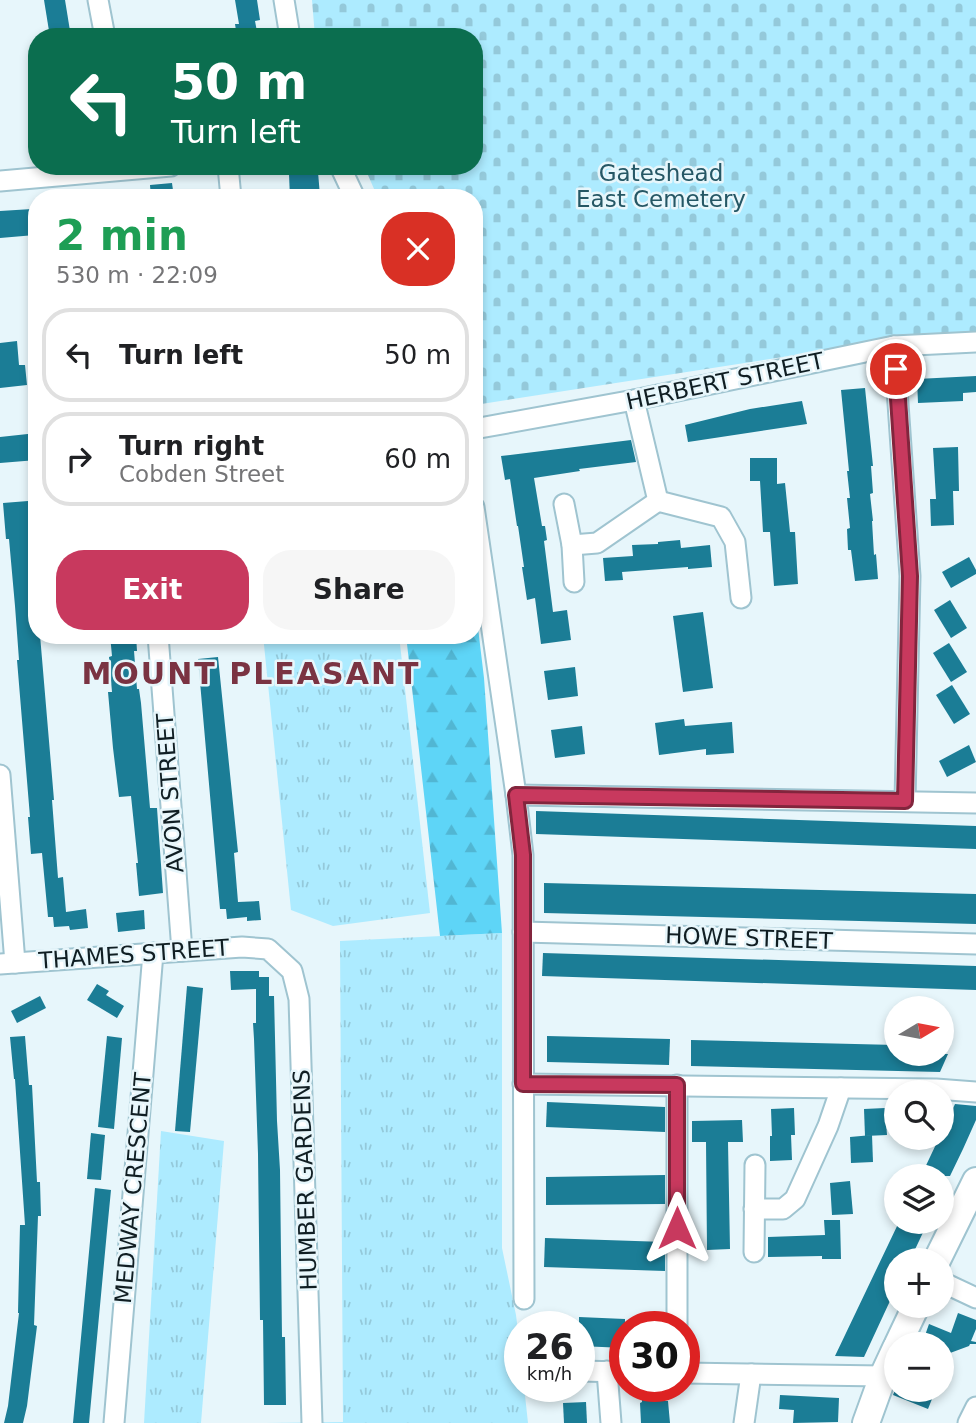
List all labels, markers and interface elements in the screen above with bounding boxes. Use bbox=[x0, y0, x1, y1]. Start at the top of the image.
text: 50 m bbox=[171, 54, 307, 111]
icon: left bbox=[56, 56, 147, 147]
text: Turn left bbox=[171, 113, 301, 151]
park label: Gateshead East Cemetery bbox=[576, 160, 746, 212]
text: 2 min bbox=[56, 211, 188, 260]
button: close bbox=[381, 212, 455, 286]
text: 530 m · 22:09 bbox=[56, 262, 218, 288]
icon: left bbox=[60, 336, 98, 374]
pin bbox=[866, 339, 926, 399]
text: Turn left bbox=[119, 340, 243, 370]
text: 50 m bbox=[384, 340, 451, 370]
street label: HERBERT STREET bbox=[624, 347, 827, 415]
icon: arrive bbox=[877, 350, 915, 388]
text: Turn right bbox=[119, 431, 264, 461]
icon: right bbox=[60, 440, 98, 478]
text: 60 m bbox=[384, 444, 451, 474]
text: Cobden Street bbox=[119, 461, 284, 487]
button: Exit bbox=[56, 550, 249, 630]
button: Share bbox=[263, 550, 455, 630]
district label: MOUNT PLEASANT bbox=[82, 656, 420, 691]
street label: AVON STREET bbox=[151, 711, 189, 874]
street label: HOWE STREET bbox=[665, 922, 834, 954]
street label: THAMES STREET bbox=[37, 934, 231, 974]
north arrow bbox=[884, 996, 954, 1066]
map controls bbox=[884, 996, 954, 1402]
street label: HUMBER GARDENS bbox=[288, 1069, 322, 1291]
street label: MEDWAY CRESCENT bbox=[110, 1070, 156, 1305]
button: search bbox=[884, 1080, 954, 1150]
button: layers bbox=[884, 1164, 954, 1234]
position arrow bbox=[640, 1191, 714, 1265]
button: + bbox=[884, 1248, 954, 1318]
speed limit sign: 30 bbox=[609, 1311, 700, 1402]
text: 26 bbox=[525, 1327, 574, 1367]
button: − bbox=[884, 1332, 954, 1402]
text: km/h bbox=[527, 1363, 572, 1384]

